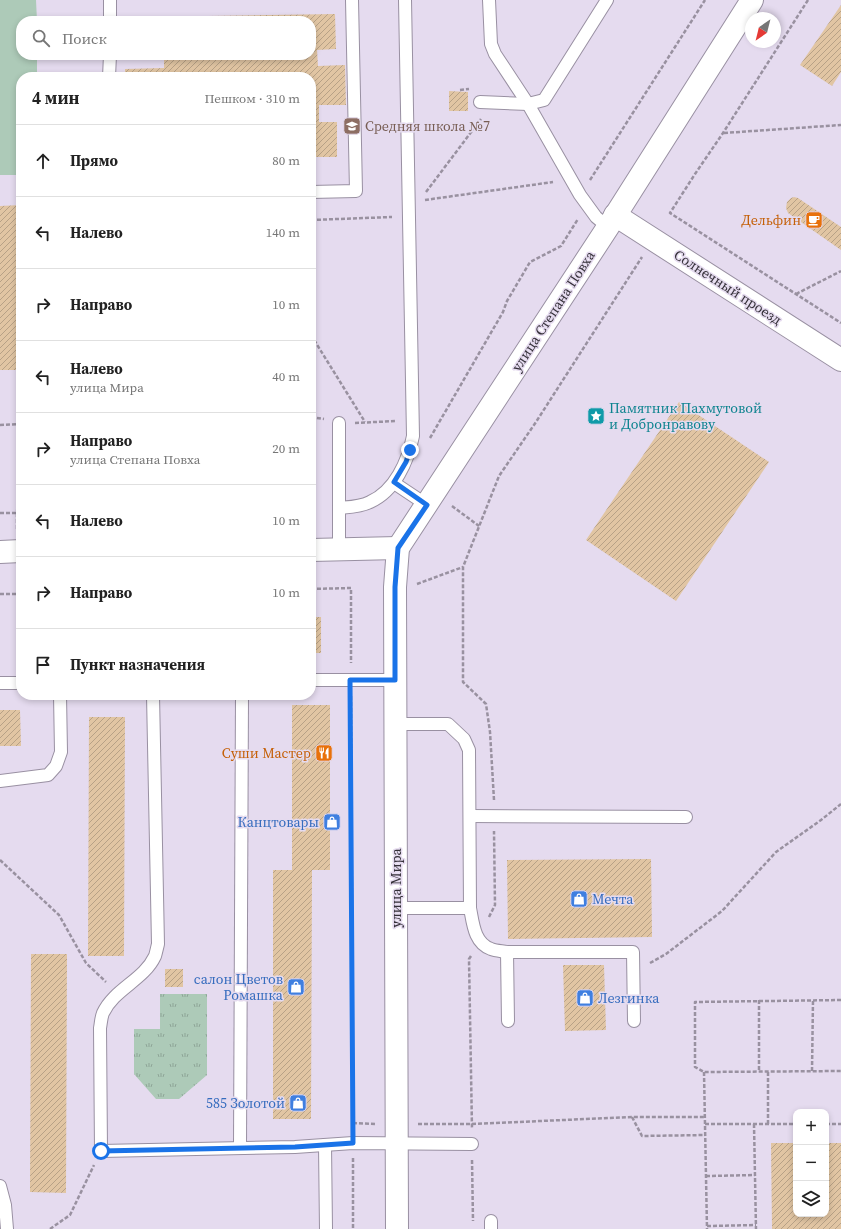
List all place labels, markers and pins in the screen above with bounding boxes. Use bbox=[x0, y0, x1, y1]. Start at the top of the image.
school or university icon: Средняя школа №7 bbox=[342, 116, 362, 136]
place label: Средняя школа №7 bbox=[365, 116, 490, 136]
place label: Дельфин bbox=[741, 210, 801, 230]
cafe icon: Дельфин bbox=[804, 210, 824, 230]
place label: Памятник Пахмутовой и Добронравову bbox=[609, 398, 762, 434]
place icon: Памятник Пахмутовой и Добронравову bbox=[586, 406, 606, 426]
place label: Суши Мастер bbox=[222, 743, 311, 763]
restaurant icon: Суши Мастер bbox=[314, 743, 334, 763]
place label: Канцтовары bbox=[238, 812, 319, 832]
shop icon: Канцтовары bbox=[322, 812, 342, 832]
shop icon: Мечта bbox=[569, 889, 589, 909]
place label: Мечта bbox=[592, 889, 634, 909]
place label: салон Цветов Ромашка bbox=[194, 969, 284, 1005]
shop icon: салон Цветов Ромашка bbox=[286, 977, 306, 997]
shop icon: Лезгинка bbox=[575, 988, 595, 1008]
place label: Лезгинка bbox=[598, 988, 660, 1008]
place label: 585 Золотой bbox=[206, 1093, 285, 1113]
shop icon: 585 Золотой bbox=[288, 1093, 308, 1113]

